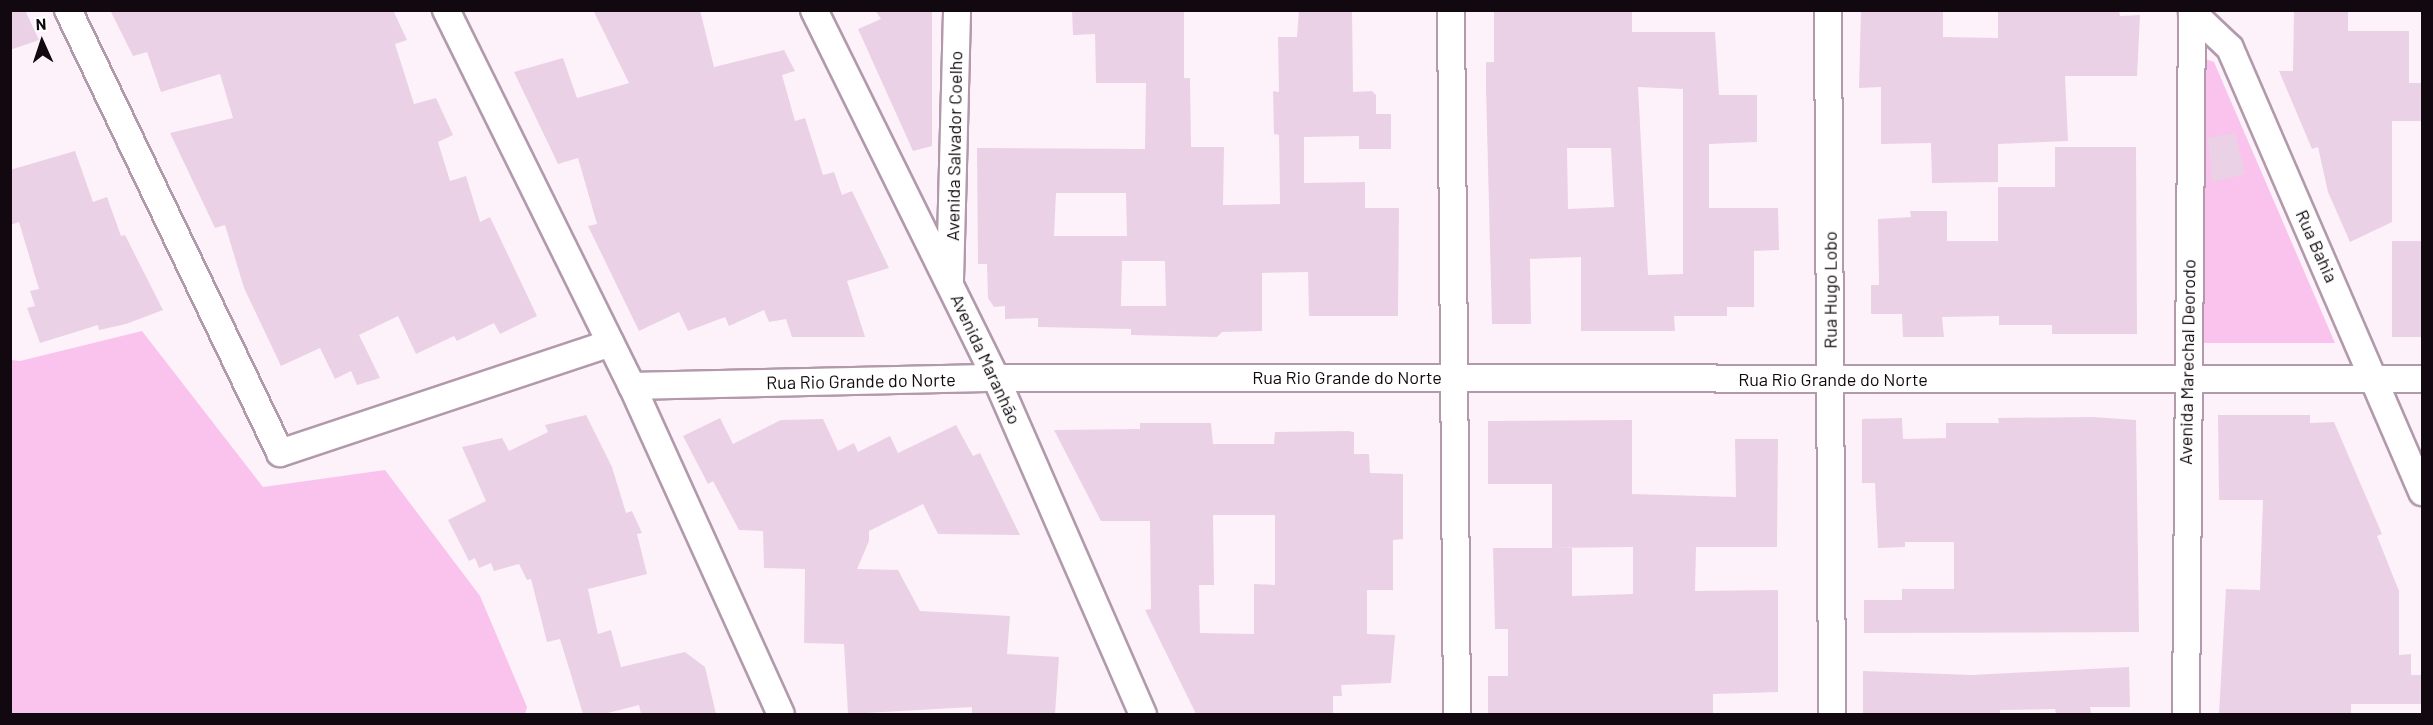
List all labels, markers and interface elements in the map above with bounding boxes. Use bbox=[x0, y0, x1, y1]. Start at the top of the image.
north arrow bbox=[12, 12, 72, 72]
text: N bbox=[35, 14, 47, 33]
street label: Avenida Salvador Coelho bbox=[942, 51, 966, 241]
street label: Rua Bahia bbox=[2291, 206, 2343, 286]
street label: Rua Hugo Lobo bbox=[1819, 231, 1841, 349]
street label: Avenida Marechal Deorodo bbox=[2174, 259, 2200, 465]
street label: Avenida Maranhão bbox=[946, 290, 1026, 428]
street label: Rua Rio Grande do Norte bbox=[1252, 366, 1442, 388]
street label: Rua Rio Grande do Norte bbox=[1738, 368, 1928, 390]
street label: Rua Rio Grande do Norte bbox=[766, 369, 956, 393]

